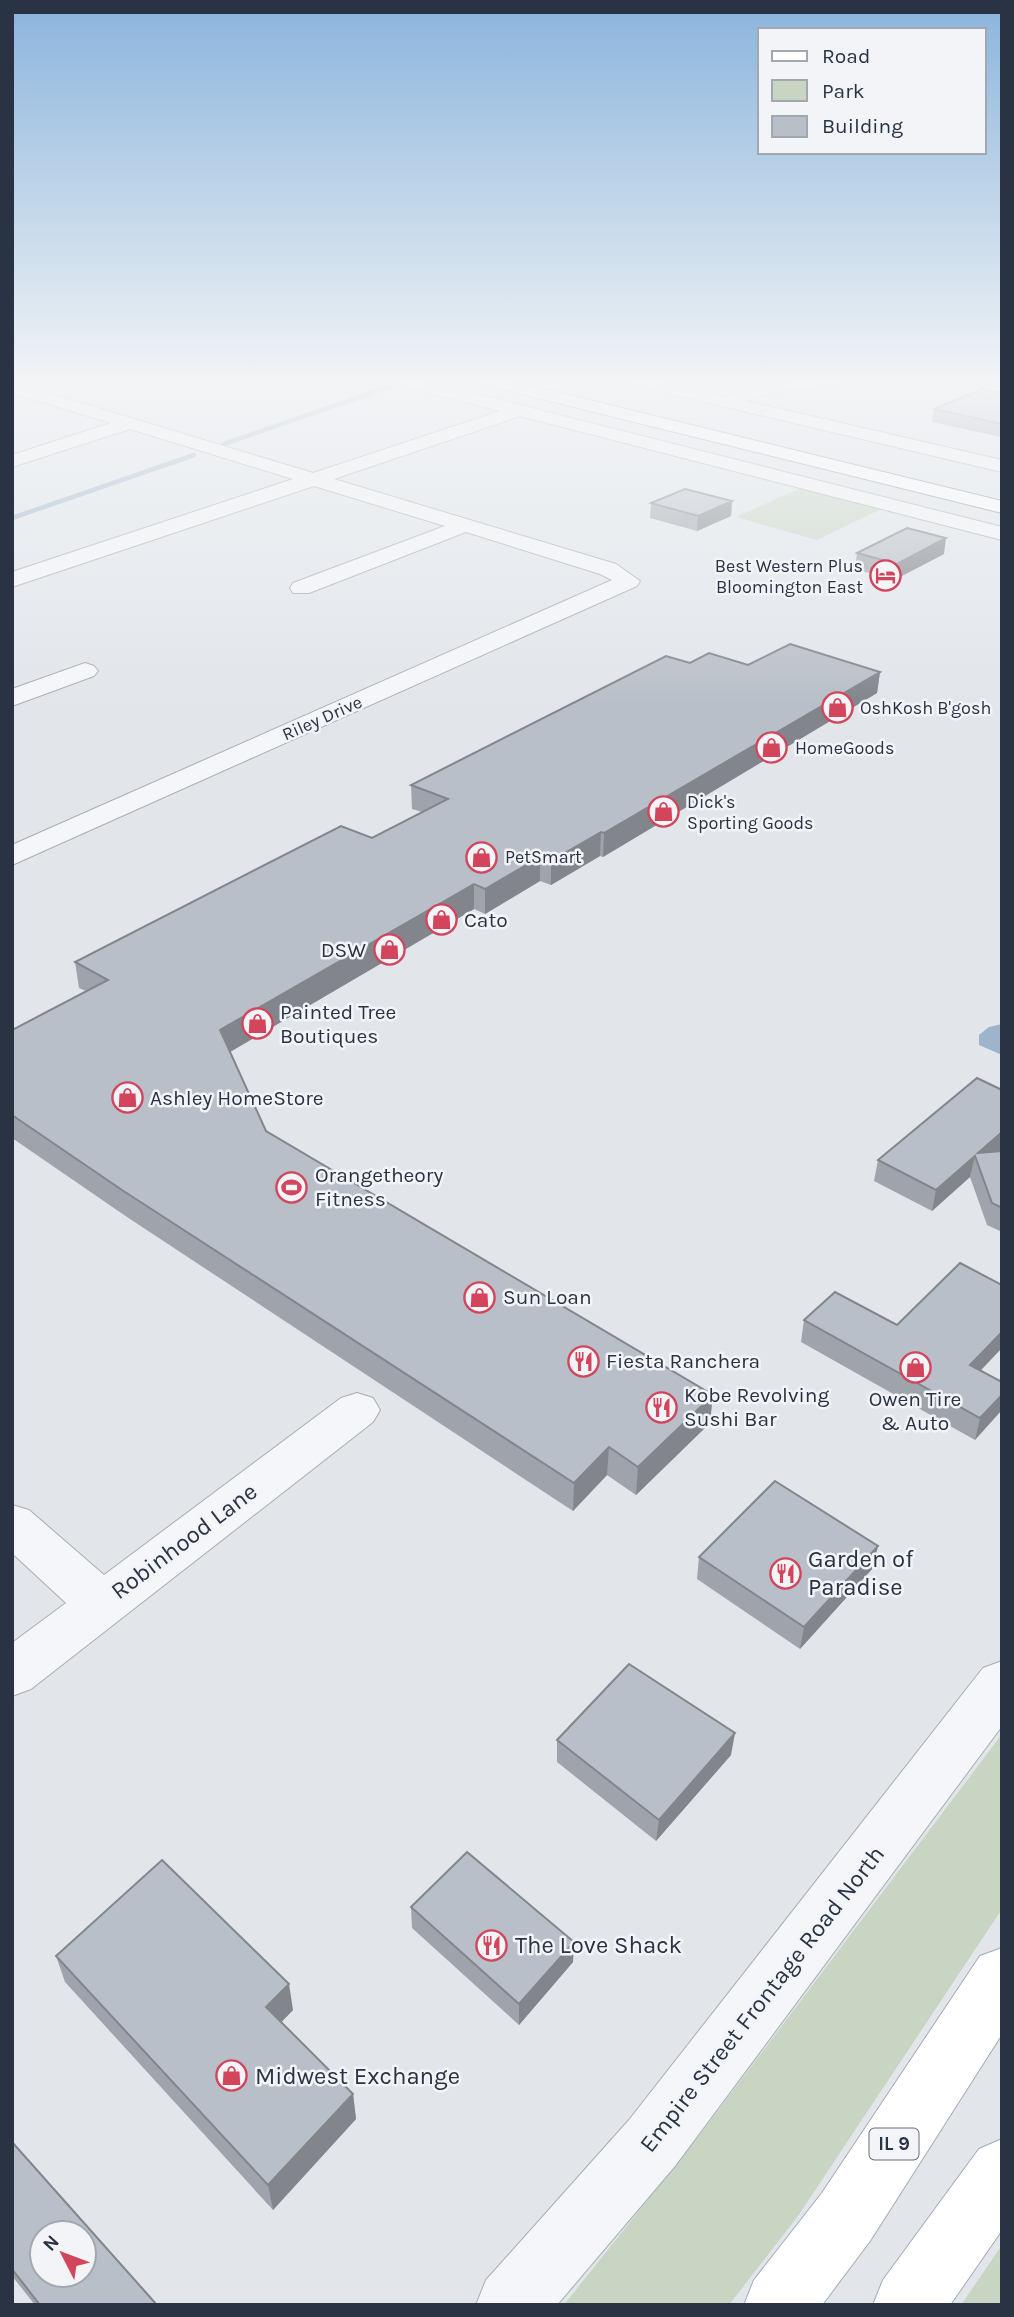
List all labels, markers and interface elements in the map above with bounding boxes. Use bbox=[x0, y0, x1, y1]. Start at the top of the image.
legend bbox=[758, 28, 986, 154]
text: Road bbox=[822, 44, 870, 68]
text: Park bbox=[822, 79, 865, 103]
text: Building bbox=[822, 114, 903, 138]
place label: Best Western Plus Bloomington East bbox=[715, 555, 863, 598]
hotel icon: Best Western Plus Bloomington East bbox=[869, 559, 903, 593]
street label: Riley Drive bbox=[279, 691, 365, 745]
shop icon: OshKosh B'gosh bbox=[820, 691, 854, 725]
place label: OshKosh B'gosh bbox=[860, 697, 991, 719]
shop icon: HomeGoods bbox=[755, 731, 789, 765]
place label: HomeGoods bbox=[795, 737, 894, 759]
place label: Dick's Sporting Goods bbox=[687, 791, 814, 834]
shop icon: Dick's Sporting Goods bbox=[647, 795, 681, 829]
shop icon: PetSmart bbox=[465, 840, 499, 874]
place label: PetSmart bbox=[505, 846, 582, 868]
shop icon: Cato bbox=[424, 903, 458, 937]
place label: Cato bbox=[464, 908, 508, 932]
shop icon: DSW bbox=[372, 933, 406, 967]
place label: DSW bbox=[321, 938, 366, 962]
place label: Painted Tree Boutiques bbox=[280, 1000, 396, 1048]
shop icon: Painted Tree Boutiques bbox=[240, 1007, 274, 1041]
shop icon: Ashley HomeStore bbox=[110, 1081, 144, 1115]
place label: Ashley HomeStore bbox=[150, 1086, 324, 1110]
place label: Orangetheory Fitness bbox=[315, 1163, 443, 1211]
sports icon: Orangetheory Fitness bbox=[275, 1170, 309, 1204]
shop icon: Sun Loan bbox=[463, 1280, 497, 1314]
place label: Sun Loan bbox=[503, 1285, 592, 1309]
restaurant icon: Fiesta Ranchera bbox=[566, 1344, 600, 1378]
place label: Fiesta Ranchera bbox=[606, 1349, 760, 1373]
shop icon: Owen Tire & Auto bbox=[898, 1350, 932, 1384]
place label: Kobe Revolving Sushi Bar bbox=[684, 1383, 829, 1431]
place label: Owen Tire & Auto bbox=[869, 1387, 961, 1435]
restaurant icon: Kobe Revolving Sushi Bar bbox=[644, 1390, 678, 1424]
street label: Robinhood Lane bbox=[105, 1477, 263, 1605]
place label: Garden of Paradise bbox=[808, 1545, 914, 1601]
restaurant icon: Garden of Paradise bbox=[768, 1556, 802, 1590]
street label: Empire Street Frontage Road North bbox=[634, 1840, 890, 2158]
restaurant icon: The Love Shack bbox=[475, 1928, 509, 1962]
place label: The Love Shack bbox=[515, 1931, 682, 1959]
shop icon: Midwest Exchange bbox=[215, 2059, 249, 2093]
place label: Midwest Exchange bbox=[255, 2062, 460, 2090]
road number: IL 9 bbox=[870, 2128, 918, 2160]
north arrow bbox=[28, 2219, 98, 2289]
text: N bbox=[38, 2231, 64, 2256]

